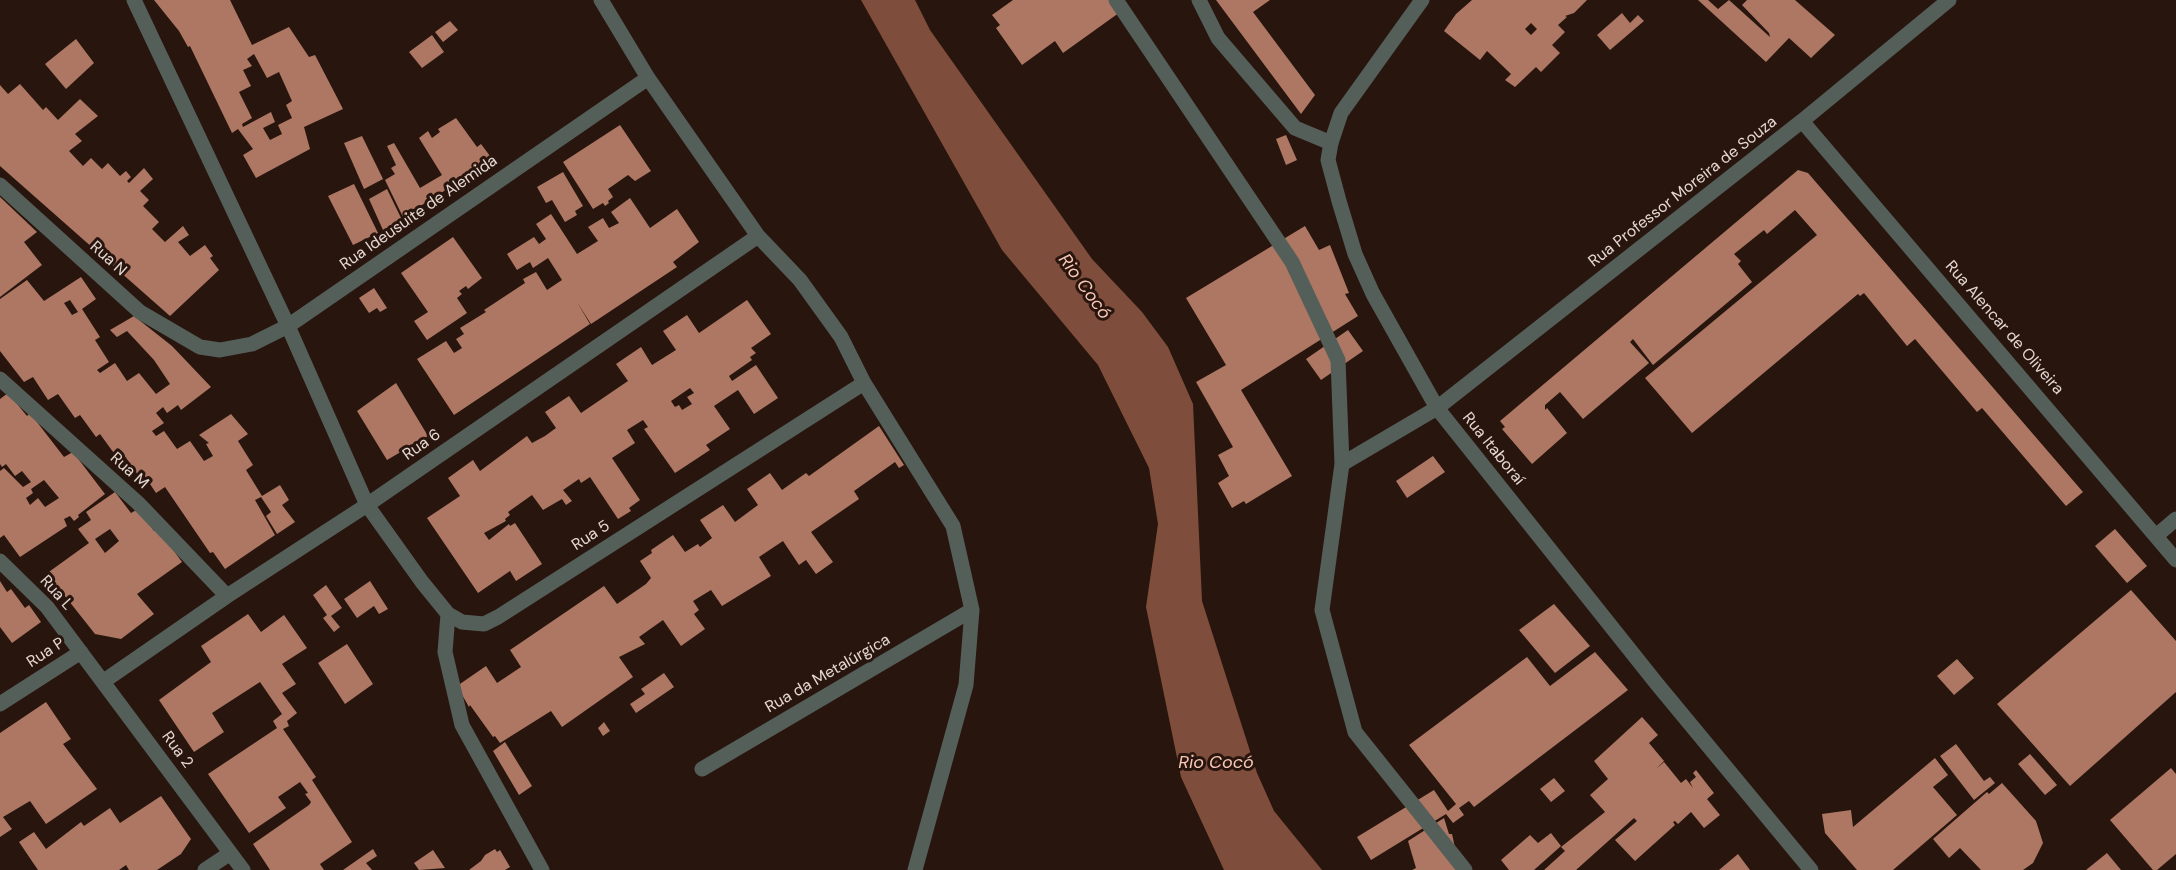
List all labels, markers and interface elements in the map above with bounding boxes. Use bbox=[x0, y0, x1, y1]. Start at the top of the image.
street label: Rua Professor Moreira de Souza bbox=[1585, 113, 1781, 271]
street label: Rua Ideusuite de Alemida bbox=[337, 151, 501, 275]
street label: Rua N bbox=[86, 238, 130, 280]
water label: Rio Cocó bbox=[1053, 250, 1115, 324]
street label: Rua Alencar de Oliveira bbox=[1941, 257, 2067, 399]
street label: Rua Itaboraí bbox=[1458, 409, 1528, 489]
street label: Rua 6 bbox=[399, 425, 445, 465]
street label: Rua M bbox=[106, 449, 152, 493]
street label: Rua 5 bbox=[568, 517, 614, 555]
street label: Rua L bbox=[35, 572, 77, 614]
street label: Rua da Metalúrgica bbox=[762, 630, 894, 718]
street label: Rua P bbox=[24, 634, 68, 672]
street label: Rua 2 bbox=[157, 728, 197, 772]
water label: Rio Cocó bbox=[1178, 752, 1254, 774]

